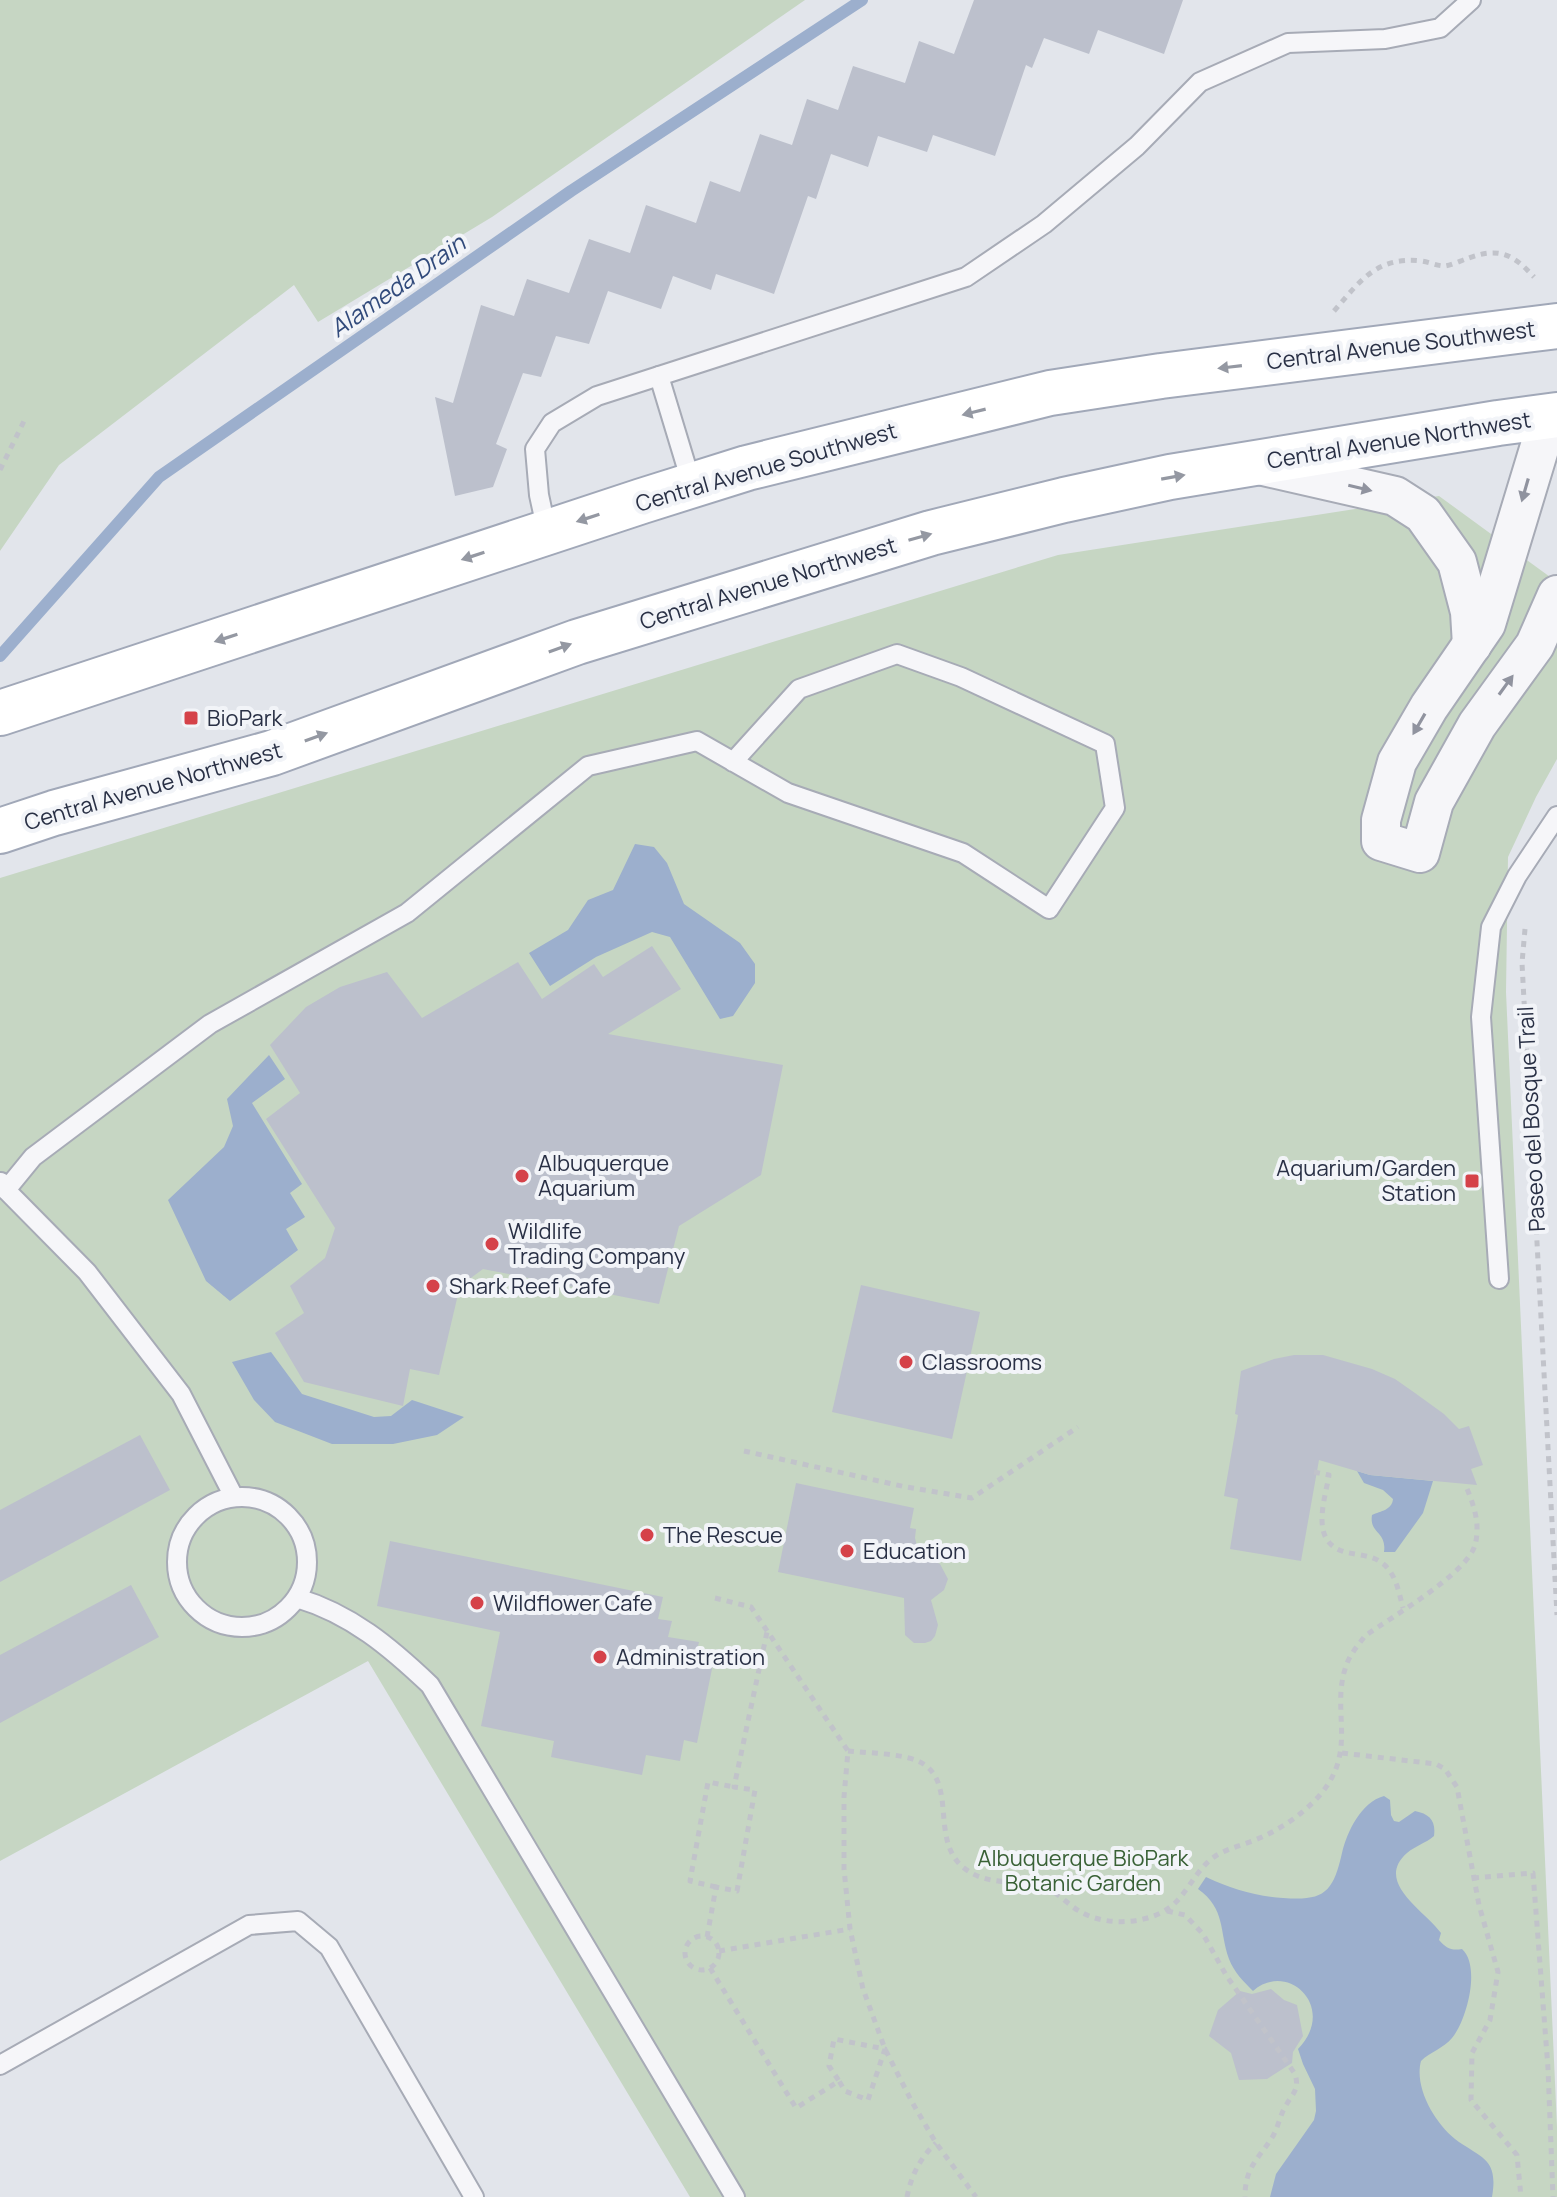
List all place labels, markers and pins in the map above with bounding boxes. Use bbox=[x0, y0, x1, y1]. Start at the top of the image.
place label: BioPark bbox=[207, 703, 284, 733]
marker: BioPark bbox=[182, 709, 200, 727]
place label: Albuquerque Aquarium bbox=[538, 1148, 669, 1203]
place label: Aquarium/Garden Station bbox=[1276, 1153, 1456, 1208]
marker: Albuquerque Aquarium bbox=[513, 1167, 531, 1185]
marker: Aquarium/Garden Station bbox=[1463, 1172, 1481, 1190]
place label: Wildlife Trading Company bbox=[508, 1216, 686, 1271]
marker: Wildlife Trading Company bbox=[483, 1235, 501, 1253]
place label: Shark Reef Cafe bbox=[449, 1271, 611, 1301]
marker: Shark Reef Cafe bbox=[424, 1277, 442, 1295]
place label: Classrooms bbox=[922, 1347, 1042, 1377]
marker: Classrooms bbox=[897, 1353, 915, 1371]
place label: The Rescue bbox=[663, 1520, 783, 1550]
marker: The Rescue bbox=[638, 1526, 656, 1544]
place label: Education bbox=[863, 1536, 966, 1566]
marker: Education bbox=[838, 1542, 856, 1560]
place label: Wildflower Cafe bbox=[493, 1588, 653, 1618]
marker: Wildflower Cafe bbox=[468, 1594, 486, 1612]
place label: Administration bbox=[616, 1642, 765, 1672]
marker: Administration bbox=[591, 1648, 609, 1666]

